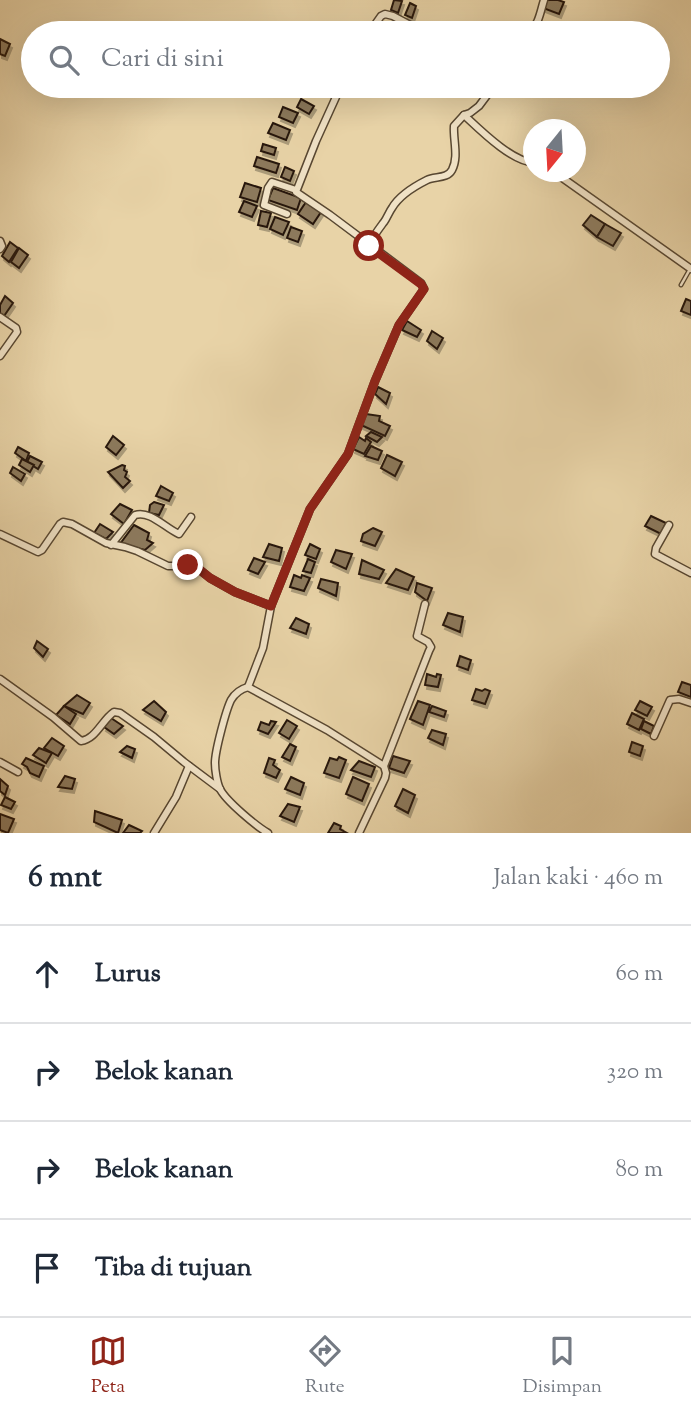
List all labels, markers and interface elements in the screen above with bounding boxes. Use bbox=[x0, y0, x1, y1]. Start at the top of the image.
search box bbox=[21, 21, 670, 98]
icon: search bbox=[45, 41, 83, 79]
text: Cari di sini bbox=[101, 41, 224, 78]
north arrow bbox=[523, 119, 586, 182]
route start bbox=[353, 230, 384, 261]
route end bbox=[172, 549, 203, 580]
text: 6 mnt bbox=[28, 857, 102, 900]
text: Jalan kaki · 460 m bbox=[494, 862, 663, 895]
icon: ahead bbox=[28, 955, 66, 993]
text: Lurus bbox=[95, 956, 161, 993]
text: 60 m bbox=[615, 958, 663, 991]
icon: right bbox=[28, 1053, 66, 1091]
text: Belok kanan bbox=[95, 1054, 233, 1091]
text: 320 m bbox=[607, 1056, 663, 1089]
icon: right bbox=[28, 1151, 66, 1189]
text: Belok kanan bbox=[95, 1152, 233, 1189]
text: 80 m bbox=[615, 1154, 663, 1187]
icon: arrive bbox=[28, 1249, 66, 1287]
text: Tiba di tujuan bbox=[95, 1250, 252, 1287]
tab: Peta bbox=[89, 1332, 127, 1401]
tab: Rute bbox=[305, 1332, 345, 1401]
tab: Disimpan bbox=[523, 1332, 602, 1401]

